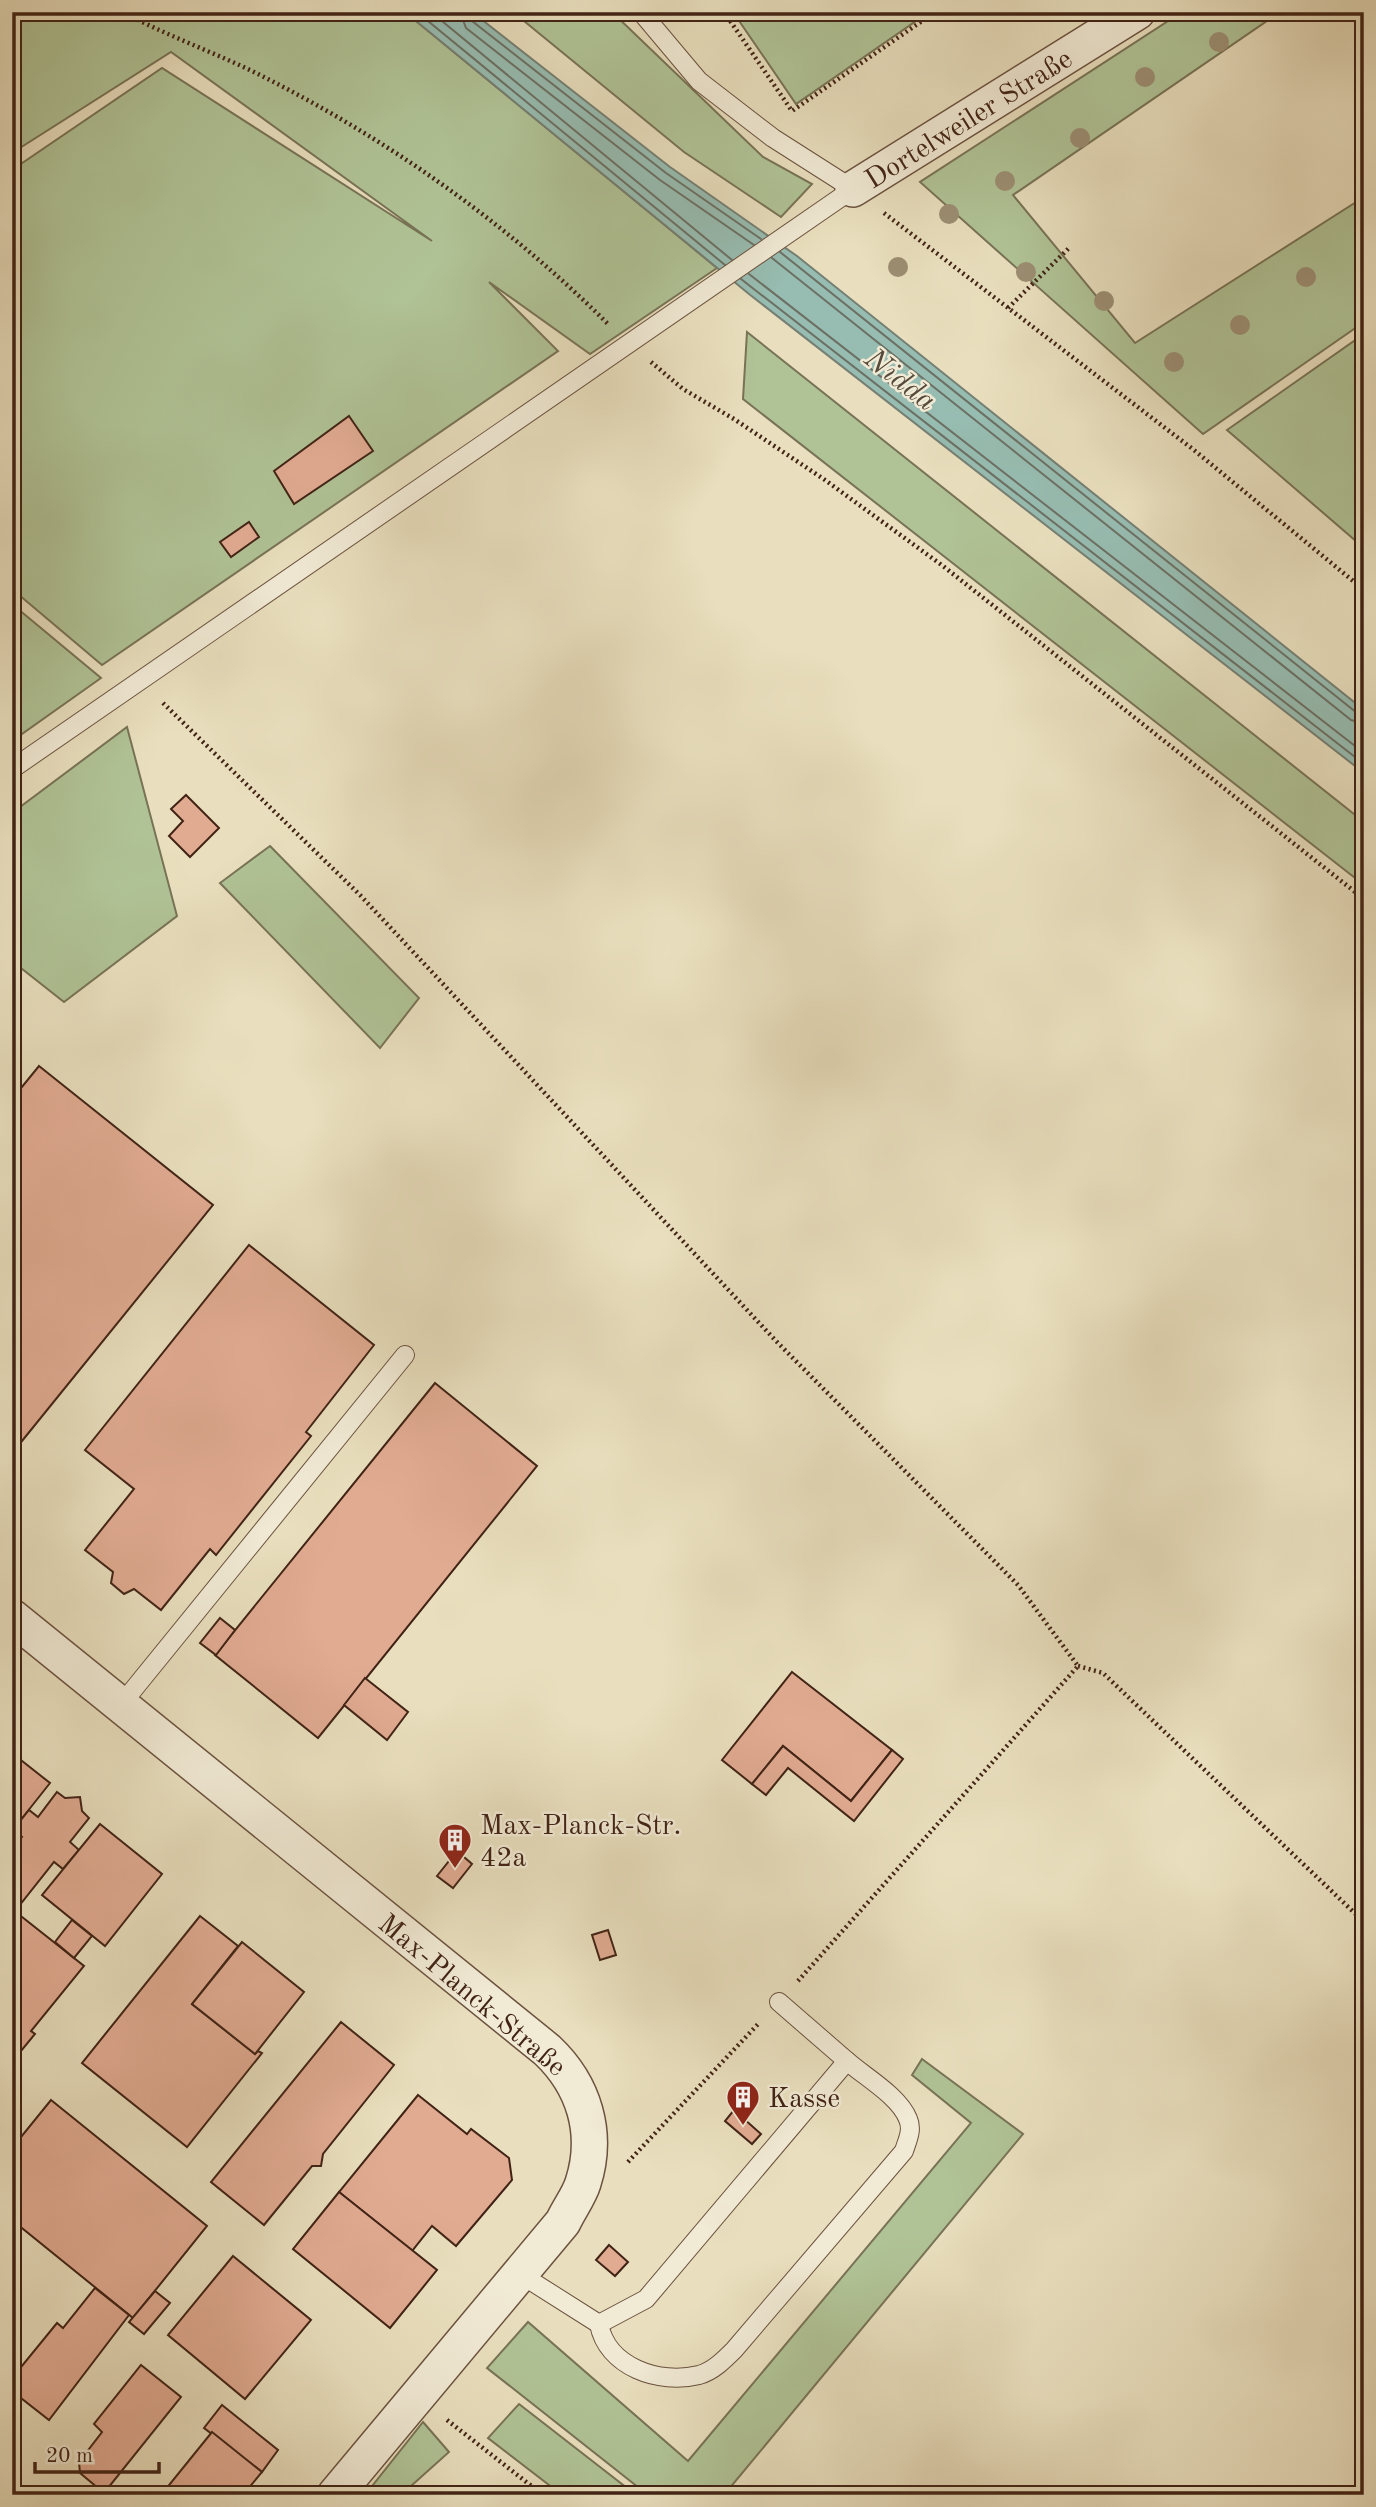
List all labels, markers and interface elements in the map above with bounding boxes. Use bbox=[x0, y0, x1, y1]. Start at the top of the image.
street label: Dortelweiler Straße bbox=[861, 46, 1078, 196]
water label: Nidda bbox=[858, 343, 941, 418]
place label: Max-Planck-Str. 42a bbox=[480, 1813, 681, 1873]
building icon: Max-Planck-Str. 42a bbox=[436, 1821, 474, 1870]
street label: Max-Planck-Straße bbox=[372, 1910, 570, 2083]
building icon: Kasse bbox=[724, 2078, 762, 2127]
place label: Kasse bbox=[768, 2086, 840, 2114]
scale bar bbox=[35, 2430, 159, 2474]
text: 20 m bbox=[46, 2446, 93, 2467]

